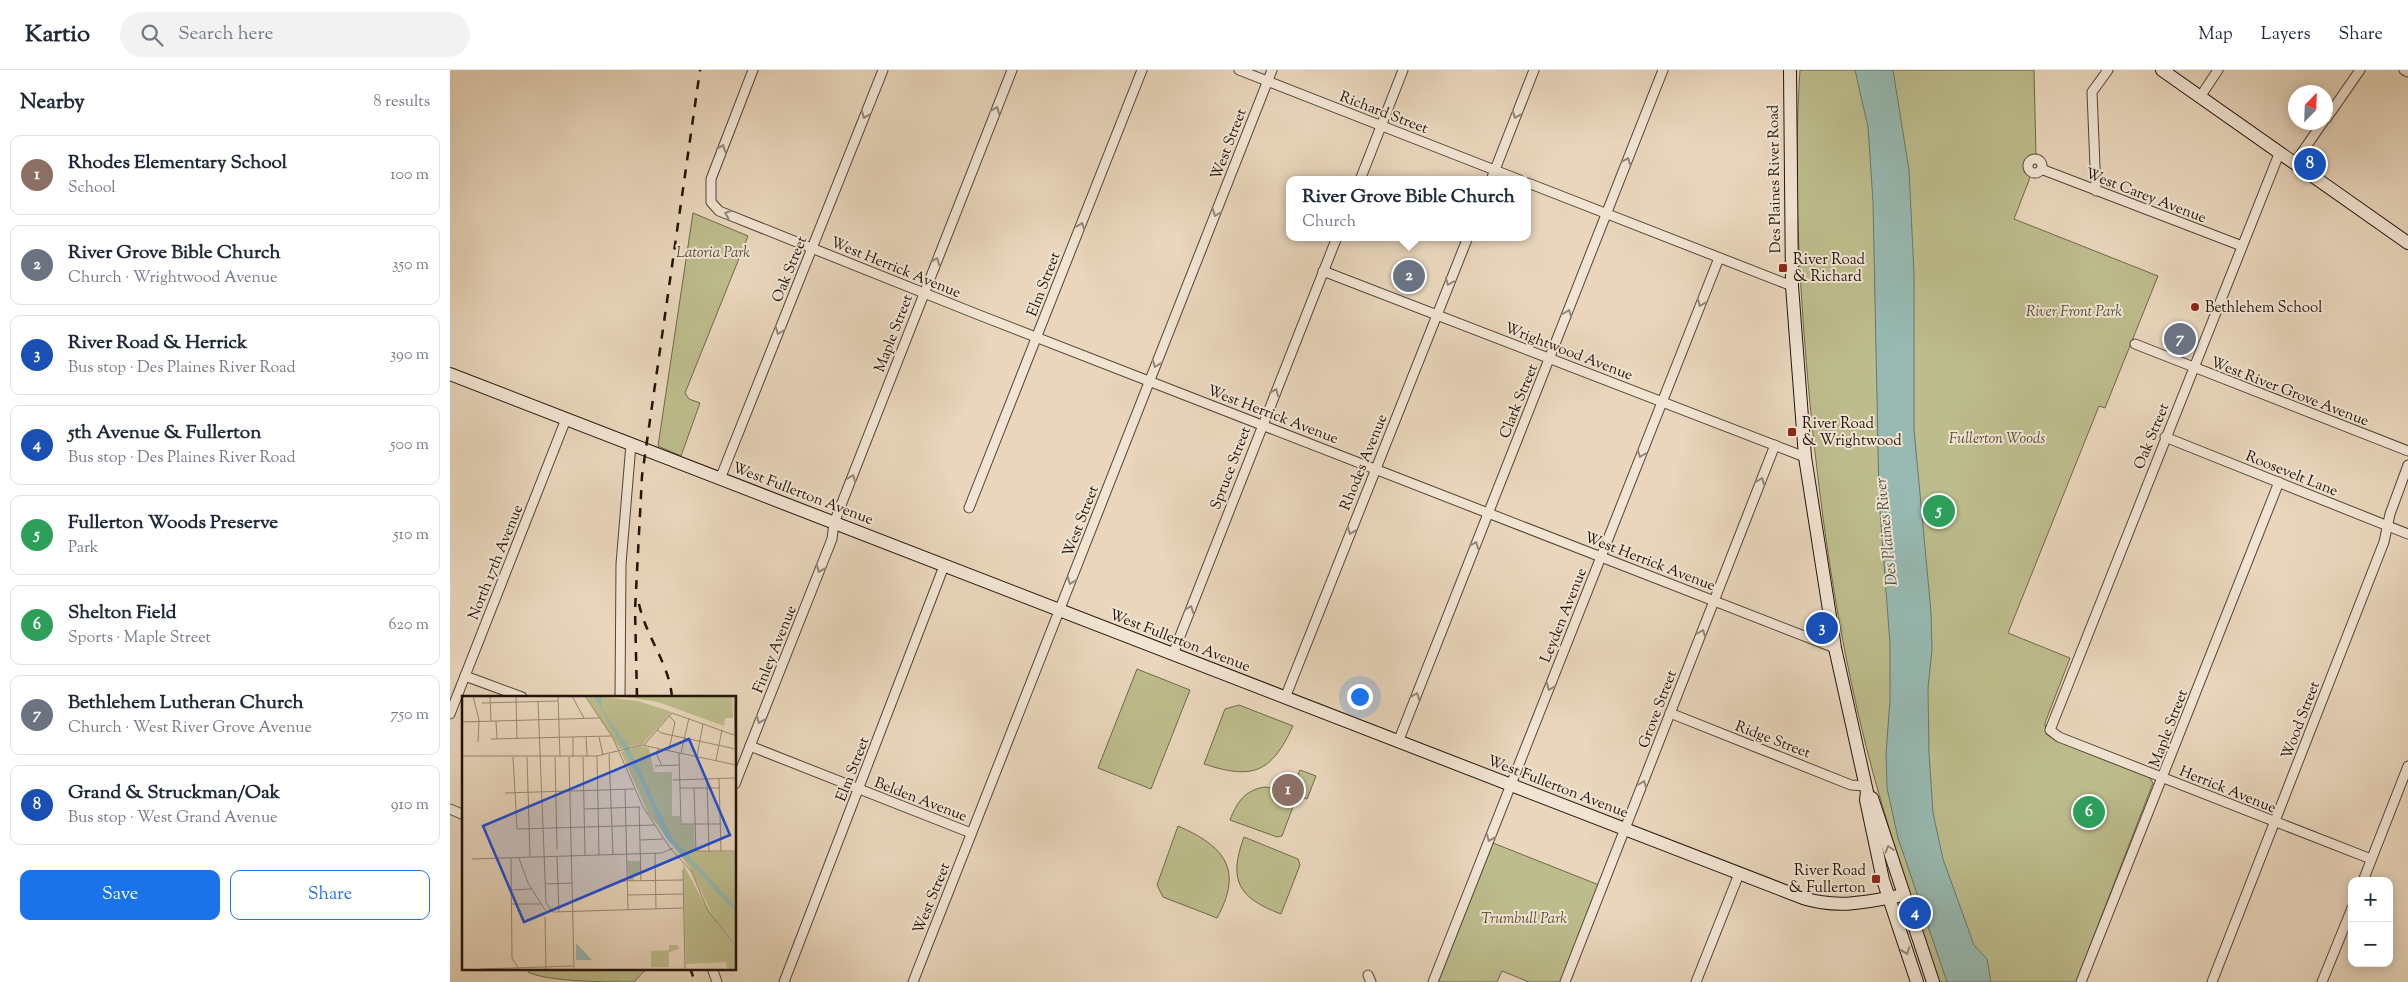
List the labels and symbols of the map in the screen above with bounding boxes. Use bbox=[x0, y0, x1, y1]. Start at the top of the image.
north arrow bbox=[2288, 85, 2333, 130]
street label: Richard Street bbox=[1336, 87, 1431, 140]
street label: Des Plaines River Road bbox=[1764, 104, 1787, 253]
one-way arrow bbox=[990, 106, 1000, 115]
street label: West Street bbox=[1206, 106, 1253, 183]
one-way arrow bbox=[860, 110, 871, 119]
one-way arrow bbox=[1512, 110, 1522, 119]
one-way arrow bbox=[716, 144, 726, 153]
pin: 8 bbox=[2294, 145, 2326, 183]
one-way arrow bbox=[1621, 157, 1631, 166]
street label: West Carey Avenue bbox=[2082, 164, 2209, 229]
one-way arrow bbox=[1211, 208, 1222, 217]
one-way arrow bbox=[724, 210, 733, 221]
one-way arrow bbox=[1075, 223, 1085, 231]
street label: Oak Street bbox=[768, 233, 813, 306]
street label: West Herrick Avenue bbox=[827, 233, 964, 304]
park label: Latoria Park bbox=[676, 243, 750, 264]
street label: Elm Street bbox=[1022, 249, 1066, 320]
place label: River Road & Richard bbox=[1793, 250, 1865, 288]
one-way arrow bbox=[930, 257, 940, 266]
pin: 2 bbox=[1393, 257, 1425, 295]
marker: River Road & Richard bbox=[1777, 262, 1789, 274]
one-way arrow bbox=[1445, 278, 1455, 286]
street label: Maple Street bbox=[870, 292, 919, 375]
one-way arrow bbox=[1697, 298, 1707, 307]
place label: Bethlehem School bbox=[2205, 298, 2322, 319]
marker: Bethlehem School bbox=[2189, 301, 2201, 313]
park label: River Front Park bbox=[2026, 302, 2122, 323]
one-way arrow bbox=[1562, 309, 1572, 317]
street label: Wrightwood Avenue bbox=[1501, 318, 1636, 387]
pin: 7 bbox=[2164, 320, 2196, 358]
one-way arrow bbox=[775, 327, 785, 335]
street label: West River Grove Avenue bbox=[2207, 353, 2372, 432]
one-way arrow bbox=[1152, 360, 1162, 368]
street label: Clark Street bbox=[1495, 361, 1544, 442]
street label: West Herrick Avenue bbox=[1204, 381, 1341, 450]
one-way arrow bbox=[1269, 388, 1279, 397]
street label: Oak Street bbox=[2130, 400, 2175, 473]
street label: Rhodes Avenue bbox=[1336, 411, 1393, 514]
place label: River Road & Wrightwood bbox=[1802, 414, 1902, 452]
street label: Spruce Street bbox=[1206, 424, 1257, 513]
marker: River Road & Wrightwood bbox=[1786, 426, 1798, 438]
park label: Fullerton Woods bbox=[1949, 429, 2045, 450]
street label: Roosevelt Lane bbox=[2242, 446, 2341, 502]
one-way arrow bbox=[1637, 449, 1647, 458]
street label: West Fullerton Avenue bbox=[729, 458, 876, 531]
one-way arrow bbox=[846, 474, 856, 482]
water label: Des Plaines River bbox=[1870, 476, 1905, 587]
one-way arrow bbox=[1755, 477, 1765, 486]
street label: West Street bbox=[1058, 483, 1105, 560]
pin: 5 bbox=[1923, 492, 1955, 530]
street label: North 17th Avenue bbox=[464, 502, 529, 623]
one-way arrow bbox=[1346, 526, 1357, 535]
street label: West Herrick Avenue bbox=[1581, 528, 1718, 597]
one-way arrow bbox=[1469, 541, 1479, 550]
one-way arrow bbox=[816, 564, 826, 573]
street label: Leyden Avenue bbox=[1536, 565, 1593, 666]
one-way arrow bbox=[1067, 576, 1078, 585]
street label: Finley Avenue bbox=[748, 603, 803, 697]
street label: West Fullerton Avenue bbox=[1106, 605, 1253, 678]
one-way arrow bbox=[1184, 605, 1195, 614]
pin: 3 bbox=[1806, 609, 1838, 647]
one-way arrow bbox=[1696, 629, 1706, 637]
street label: Grove Street bbox=[1634, 667, 1683, 752]
street label: Wood Street bbox=[2277, 678, 2326, 763]
one-way arrow bbox=[1545, 682, 1556, 691]
your location bbox=[1347, 684, 1373, 710]
street label: Maple Street bbox=[2145, 687, 2194, 770]
one-way arrow bbox=[1410, 692, 1420, 701]
inset map bbox=[462, 696, 736, 970]
one-way arrow bbox=[756, 715, 766, 724]
street label: Ridge Street bbox=[1732, 716, 1813, 764]
street label: Elm Street bbox=[831, 734, 875, 805]
street label: West Fullerton Avenue bbox=[1484, 751, 1631, 824]
street label: Herrick Avenue bbox=[2176, 761, 2279, 819]
pin: 1 bbox=[1272, 771, 1304, 809]
street label: Belden Avenue bbox=[871, 773, 970, 828]
one-way arrow bbox=[1636, 780, 1647, 789]
pin: 6 bbox=[2073, 793, 2105, 831]
one-way arrow bbox=[1485, 833, 1496, 842]
one-way arrow bbox=[1884, 845, 1894, 853]
street label: West Street bbox=[909, 860, 956, 937]
place label: River Road & Fullerton bbox=[1789, 861, 1867, 899]
marker: River Road & Fullerton bbox=[1870, 873, 1882, 885]
pin: 4 bbox=[1899, 894, 1931, 932]
park label: Trumbull Park bbox=[1481, 909, 1567, 930]
one-way arrow bbox=[1900, 946, 1910, 955]

